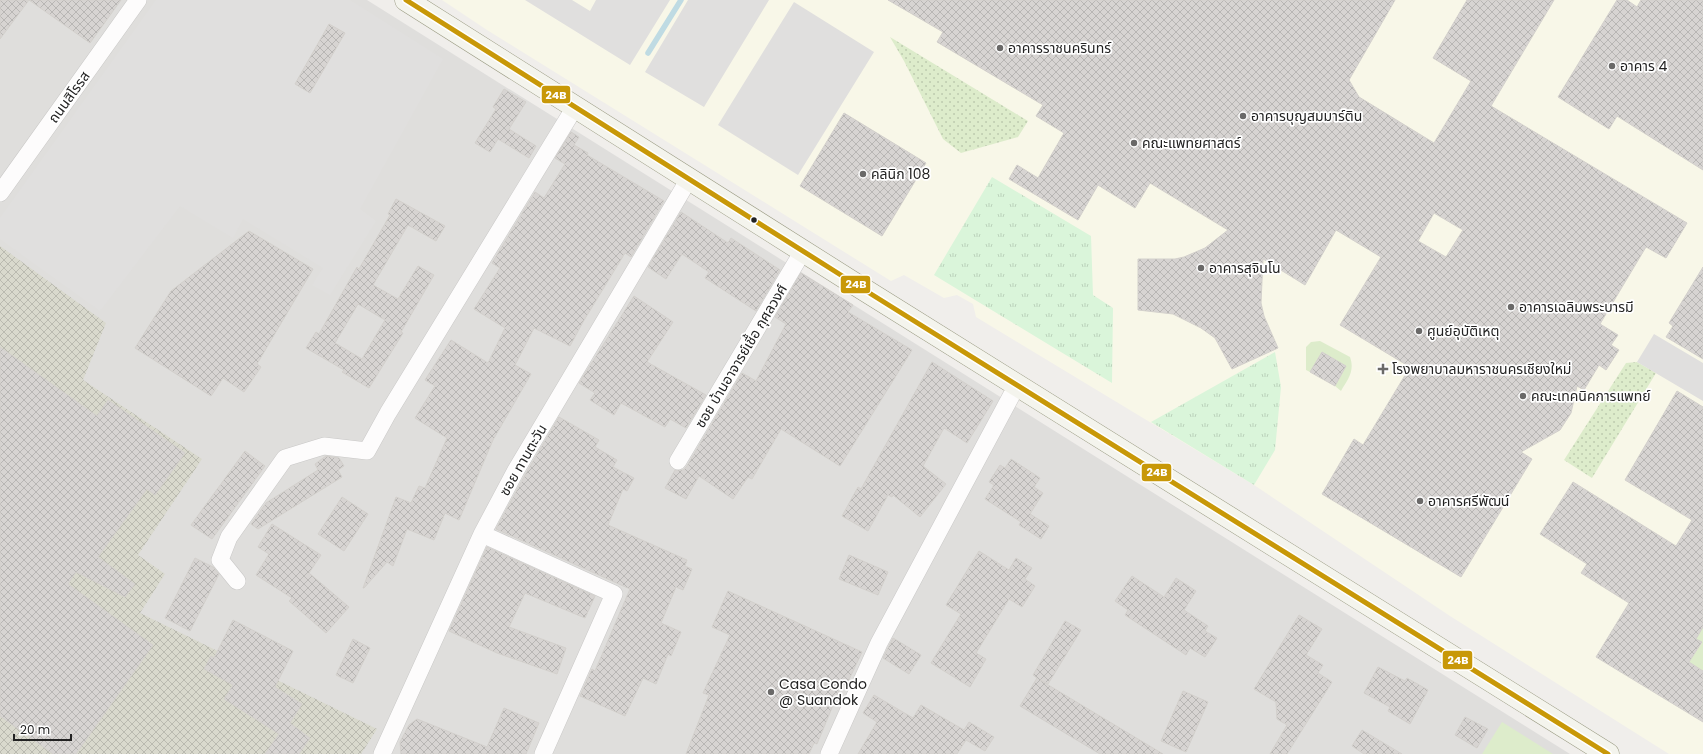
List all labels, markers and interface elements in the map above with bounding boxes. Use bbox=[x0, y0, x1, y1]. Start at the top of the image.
place label: อาคารราชนครินทร์ bbox=[1008, 38, 1112, 58]
marker: อาคารราชนครินทร์ bbox=[995, 43, 1005, 53]
place label: อาคาร 4 bbox=[1620, 56, 1668, 76]
marker: อาคาร 4 bbox=[1607, 61, 1617, 71]
street label: ถนนสิโรรส bbox=[43, 67, 95, 127]
line badge: 24B bbox=[541, 85, 571, 104]
text: 24B bbox=[546, 87, 566, 103]
place label: อาคารบุญสมมาร์ติน bbox=[1251, 106, 1362, 126]
marker: อาคารบุญสมมาร์ติน bbox=[1238, 111, 1248, 121]
place label: คณะแพทยศาสตร์ bbox=[1142, 133, 1241, 153]
marker: คณะแพทยศาสตร์ bbox=[1129, 138, 1139, 148]
place label: คลินิก 108 bbox=[871, 164, 931, 184]
marker: คลินิก 108 bbox=[858, 169, 868, 179]
unlabelled marker bbox=[749, 215, 759, 225]
place label: อาคารสุจินโน bbox=[1209, 258, 1281, 278]
marker: อาคารสุจินโน bbox=[1196, 263, 1206, 273]
line badge: 24B bbox=[840, 275, 871, 294]
text: 24B bbox=[846, 276, 866, 292]
street label: ซอย บ้านอาจารย์เชื้อ กุศลวงศ์ bbox=[690, 280, 792, 432]
place label: อาคารเฉลิมพระบารมี bbox=[1519, 297, 1634, 317]
marker: อาคารเฉลิมพระบารมี bbox=[1506, 302, 1516, 312]
place label: ศูนย์อุบัติเหตุ bbox=[1427, 321, 1499, 341]
marker: ศูนย์อุบัติเหตุ bbox=[1414, 326, 1424, 336]
place label: โรงพยาบาลมหาราชนครเชียงใหม่ bbox=[1392, 359, 1571, 379]
marker: โรงพยาบาลมหาราชนครเชียงใหม่ bbox=[1377, 363, 1389, 375]
place label: คณะเทคนิคการแพทย์ bbox=[1531, 386, 1651, 406]
marker: คณะเทคนิคการแพทย์ bbox=[1518, 391, 1528, 401]
street label: ซอย ทานตะวัน bbox=[494, 420, 552, 500]
line badge: 24B bbox=[1141, 463, 1172, 482]
text: 24B bbox=[1147, 464, 1167, 480]
place label: อาคารศรีพัฒน์ bbox=[1428, 491, 1509, 511]
marker: อาคารศรีพัฒน์ bbox=[1415, 496, 1425, 506]
line badge: 24B bbox=[1442, 650, 1473, 670]
text: 24B bbox=[1448, 652, 1468, 668]
place label: Casa Condo @ Suandok bbox=[779, 674, 867, 710]
marker: Casa Condo @ Suandok bbox=[766, 687, 776, 697]
scale bar bbox=[14, 716, 71, 742]
text: 20 m bbox=[20, 721, 50, 738]

